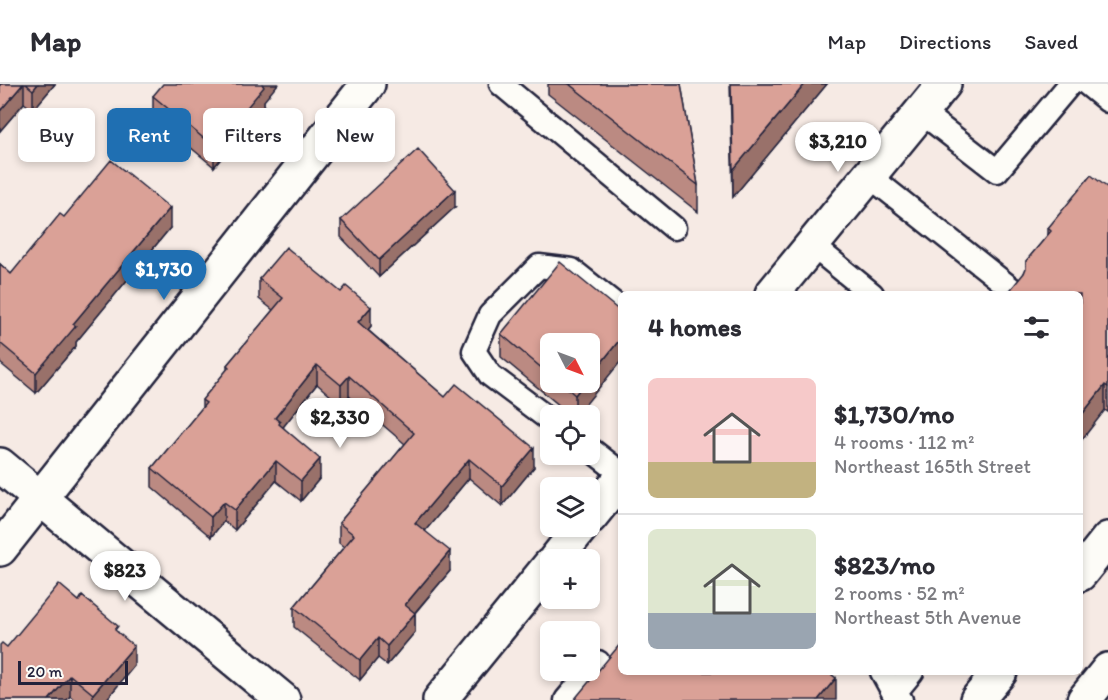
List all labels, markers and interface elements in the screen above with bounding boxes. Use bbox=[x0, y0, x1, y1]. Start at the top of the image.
text: Map bbox=[30, 24, 81, 58]
text: Map bbox=[828, 29, 866, 54]
text: Directions bbox=[899, 29, 991, 54]
text: Saved bbox=[1024, 29, 1078, 54]
chip: Buy bbox=[18, 108, 95, 162]
chip: Rent bbox=[107, 108, 191, 162]
chip: Filters bbox=[203, 108, 303, 162]
chip: New bbox=[315, 108, 395, 162]
pin: $3,210 bbox=[789, 122, 887, 173]
text: $3,210 bbox=[809, 129, 867, 153]
pin: $1,730 bbox=[115, 250, 213, 301]
text: $1,730 bbox=[135, 257, 193, 281]
text: 4 homes bbox=[648, 311, 742, 343]
icon: filters bbox=[1020, 311, 1053, 344]
north arrow bbox=[540, 333, 600, 393]
map controls bbox=[540, 333, 600, 681]
pin: $2,330 bbox=[291, 398, 389, 449]
text: $1,730/mo bbox=[834, 398, 954, 430]
icon: home bbox=[696, 402, 768, 474]
text: $2,330 bbox=[310, 405, 370, 429]
button: locate bbox=[540, 405, 600, 465]
text: 4 rooms · 112 m² bbox=[834, 430, 974, 454]
text: Northeast 165th Street bbox=[834, 454, 1031, 478]
button: layers bbox=[540, 477, 600, 537]
button: + bbox=[540, 549, 600, 609]
text: $823/mo bbox=[834, 549, 935, 581]
pin: $823 bbox=[89, 551, 161, 602]
icon: home bbox=[696, 553, 768, 625]
text: $823 bbox=[104, 558, 146, 582]
text: 2 rooms · 52 m² bbox=[834, 581, 965, 605]
text: Northeast 5th Avenue bbox=[834, 605, 1021, 629]
button: − bbox=[540, 621, 600, 681]
scale bar bbox=[18, 658, 128, 686]
text: 20 m bbox=[27, 662, 62, 681]

